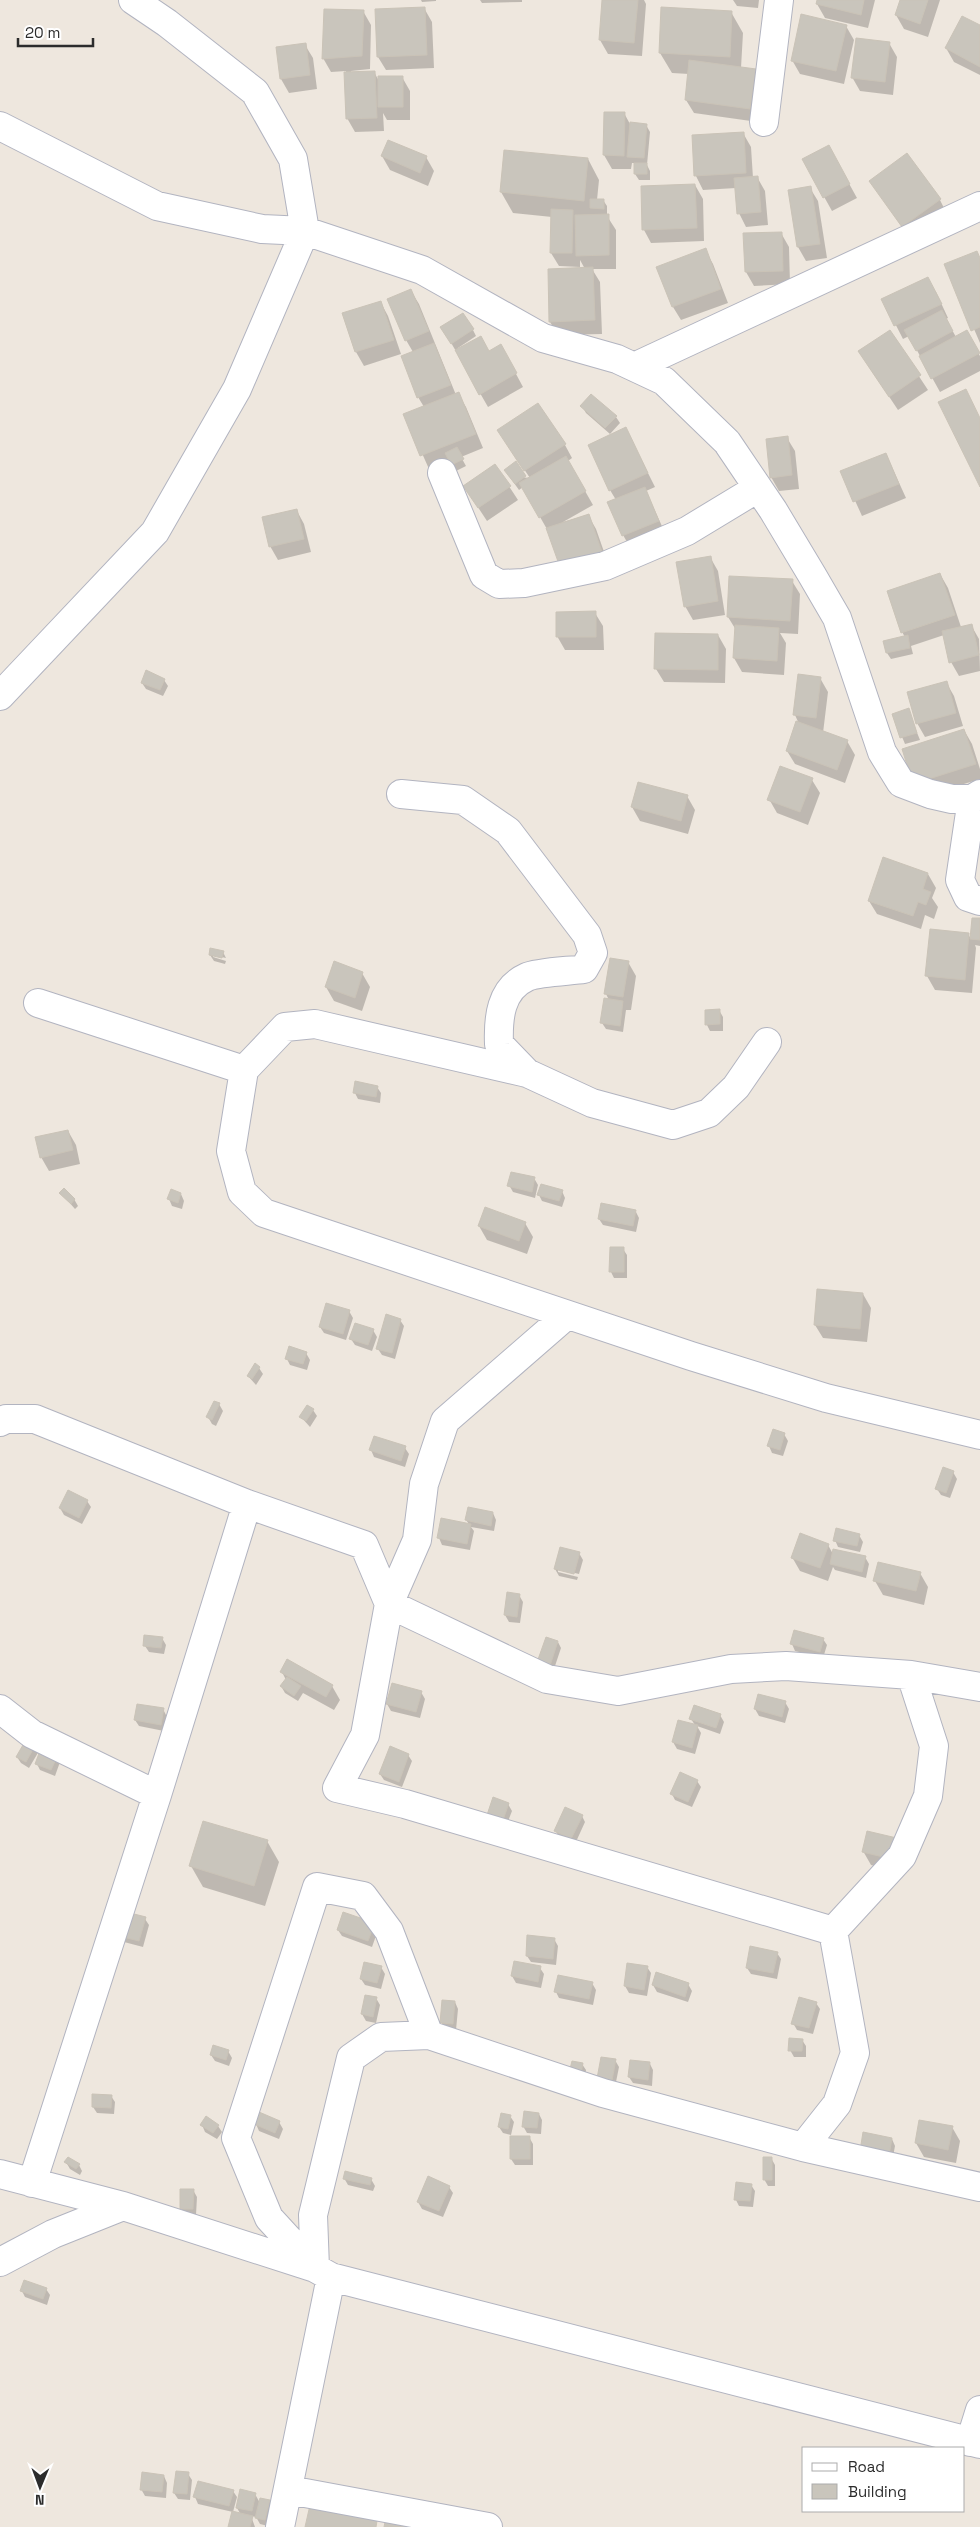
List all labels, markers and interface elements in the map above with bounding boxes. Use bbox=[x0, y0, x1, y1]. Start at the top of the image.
scale bar bbox=[18, 15, 92, 47]
text: 20 m bbox=[25, 23, 60, 42]
legend bbox=[802, 2447, 965, 2512]
text: Road bbox=[848, 2457, 885, 2476]
north arrow bbox=[15, 2462, 65, 2512]
text: Building bbox=[848, 2482, 907, 2501]
text: N bbox=[35, 2491, 45, 2509]

